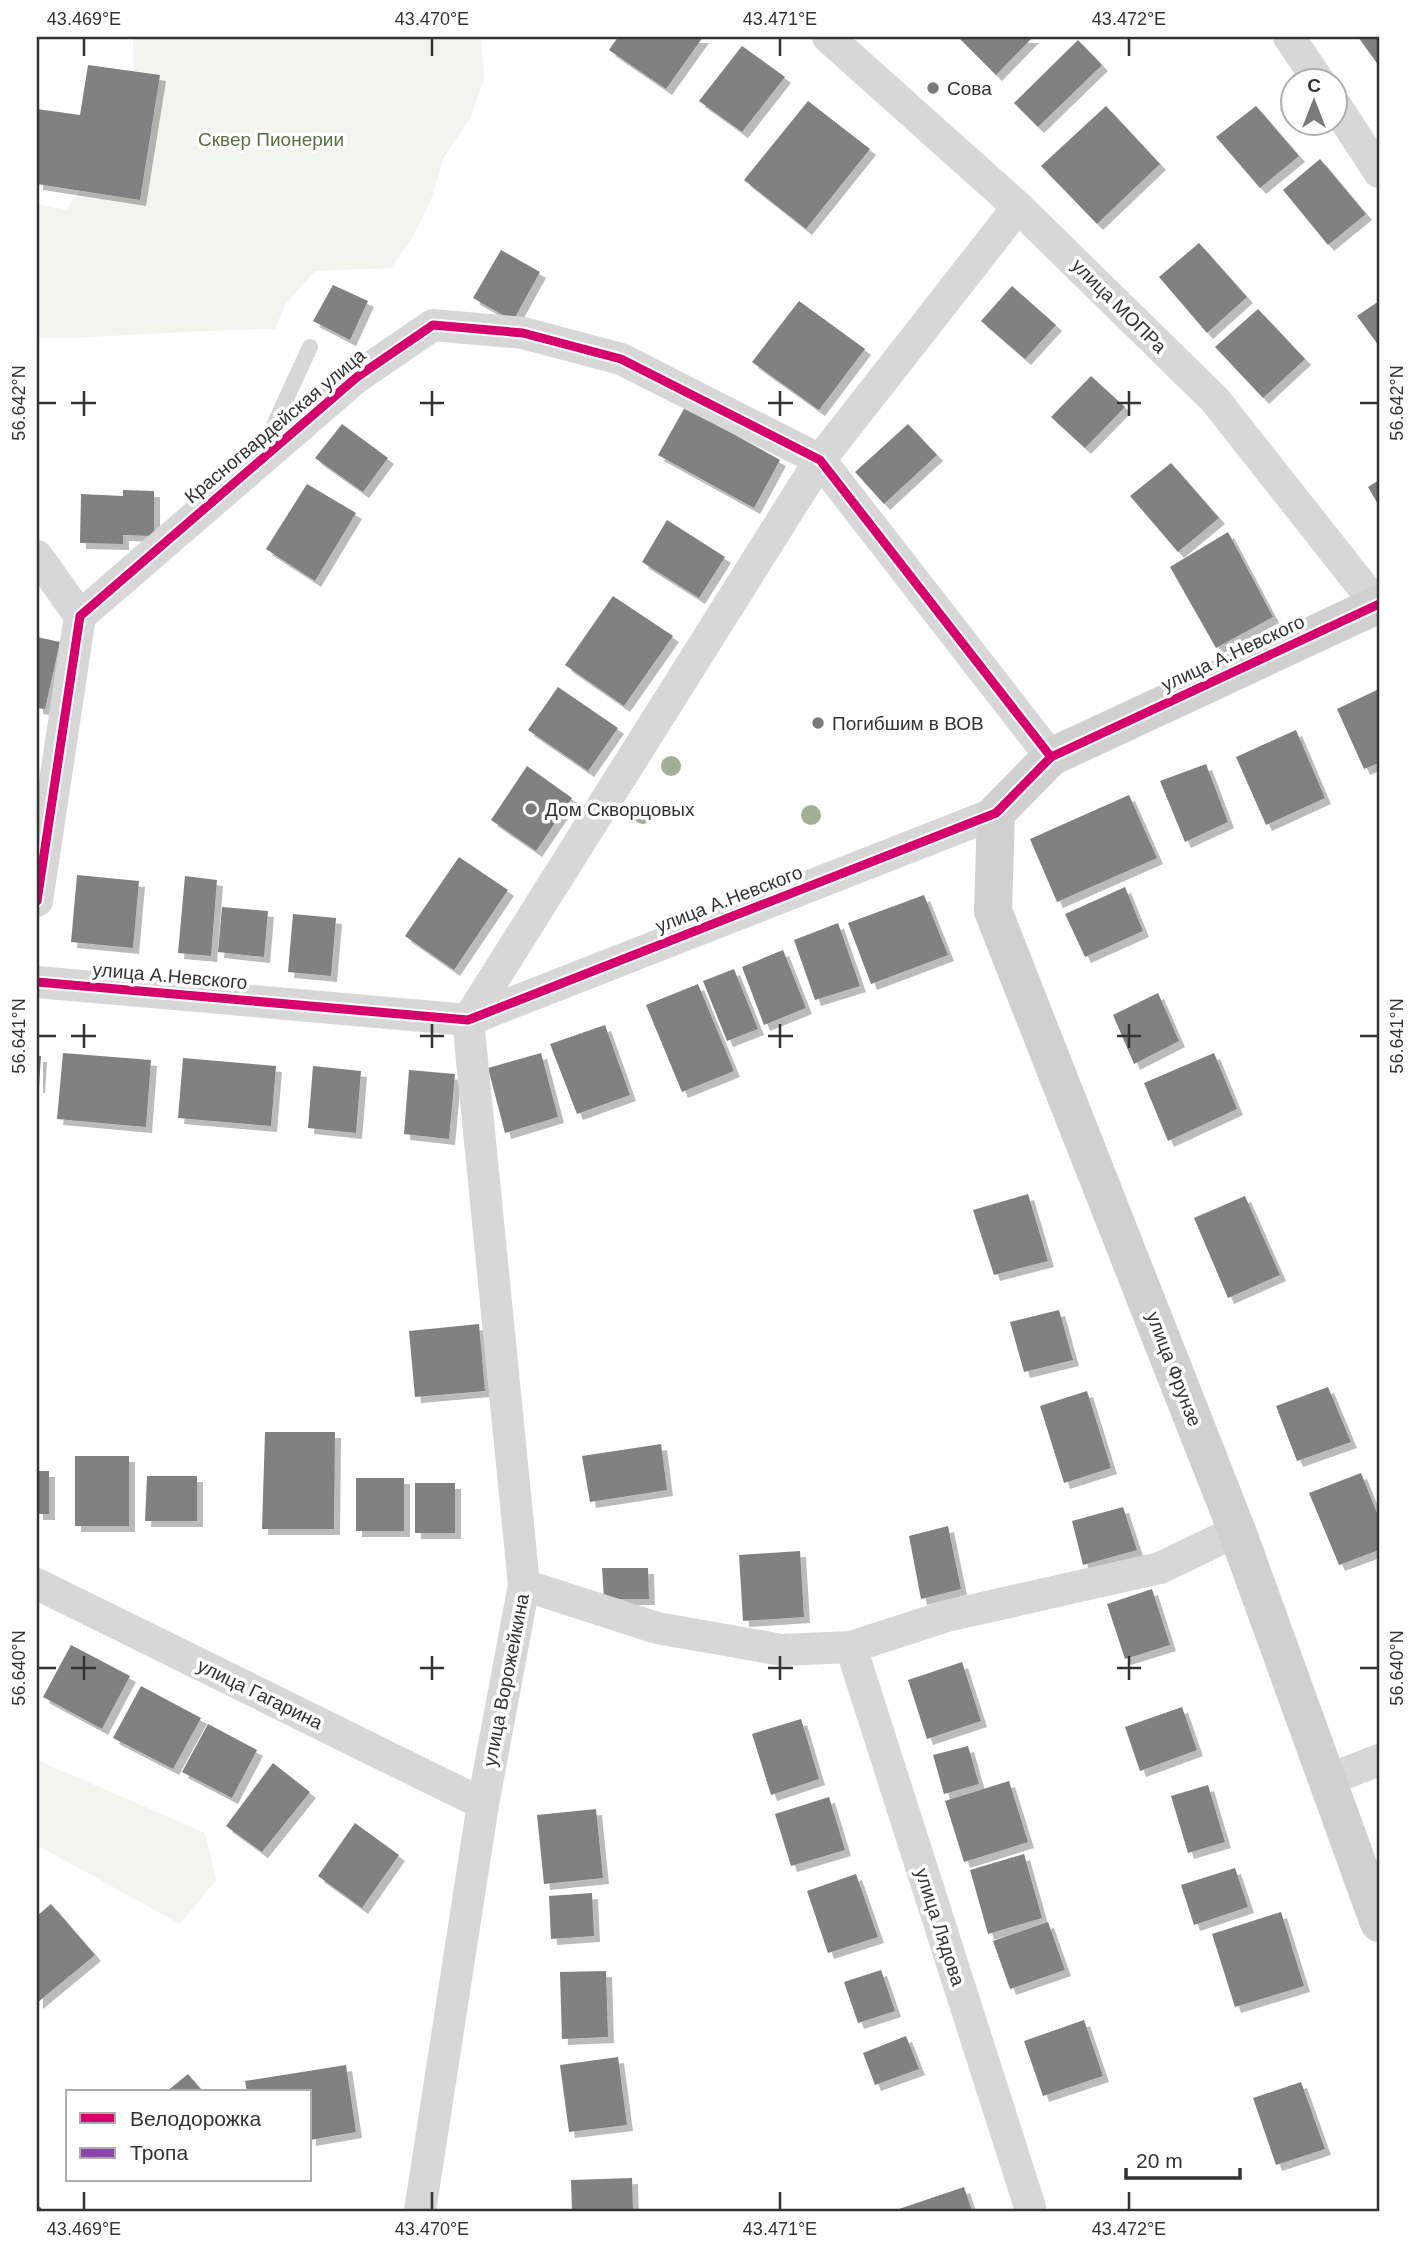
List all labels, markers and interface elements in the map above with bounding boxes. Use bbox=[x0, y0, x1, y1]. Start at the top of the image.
text: 43.469°E bbox=[47, 9, 121, 29]
text: 43.470°E bbox=[395, 9, 469, 29]
text: 43.471°E bbox=[743, 9, 817, 29]
text: 43.472°E bbox=[1092, 9, 1166, 29]
north arrow bbox=[1280, 66, 1350, 136]
text: С bbox=[1307, 75, 1321, 96]
place label: Сова bbox=[947, 78, 992, 99]
marker: Сова bbox=[925, 80, 941, 96]
park label: Сквер Пионерии bbox=[198, 129, 344, 150]
street label: улица МОПРа bbox=[1068, 255, 1171, 358]
street label: Красногвардейская улица bbox=[180, 344, 370, 508]
text: 56.642°N bbox=[9, 365, 29, 441]
text: 56.642°N bbox=[1387, 365, 1407, 441]
street label: улица А.Невского bbox=[1158, 611, 1308, 695]
place label: Погибшим в ВОВ bbox=[832, 713, 984, 734]
marker: Погибшим в ВОВ bbox=[810, 715, 826, 731]
place label: Дом Скворцовых bbox=[545, 799, 695, 820]
marker: Дом Скворцовых bbox=[523, 801, 539, 817]
street label: улица А.Невского bbox=[653, 861, 805, 937]
street label: улица А.Невского bbox=[92, 959, 248, 993]
text: 56.641°N bbox=[9, 998, 29, 1074]
text: 56.641°N bbox=[1387, 998, 1407, 1074]
street label: улица Фрунзе bbox=[1142, 1309, 1206, 1429]
street label: улица Ворожейкина bbox=[479, 1591, 533, 1768]
text: 56.640°N bbox=[9, 1630, 29, 1706]
text: 56.640°N bbox=[1387, 1630, 1407, 1706]
street label: улица Гагарина bbox=[194, 1655, 326, 1734]
street label: улица Лядова bbox=[911, 1866, 969, 1989]
legend bbox=[66, 2090, 312, 2182]
text: Велодорожка bbox=[130, 2107, 261, 2130]
scale bar bbox=[1126, 2136, 1239, 2180]
text: Тропа bbox=[130, 2141, 188, 2164]
text: 20 m bbox=[1136, 2149, 1183, 2172]
text: 43.469°E bbox=[47, 2219, 121, 2239]
text: 43.470°E bbox=[395, 2219, 469, 2239]
text: 43.471°E bbox=[743, 2219, 817, 2239]
text: 43.472°E bbox=[1092, 2219, 1166, 2239]

